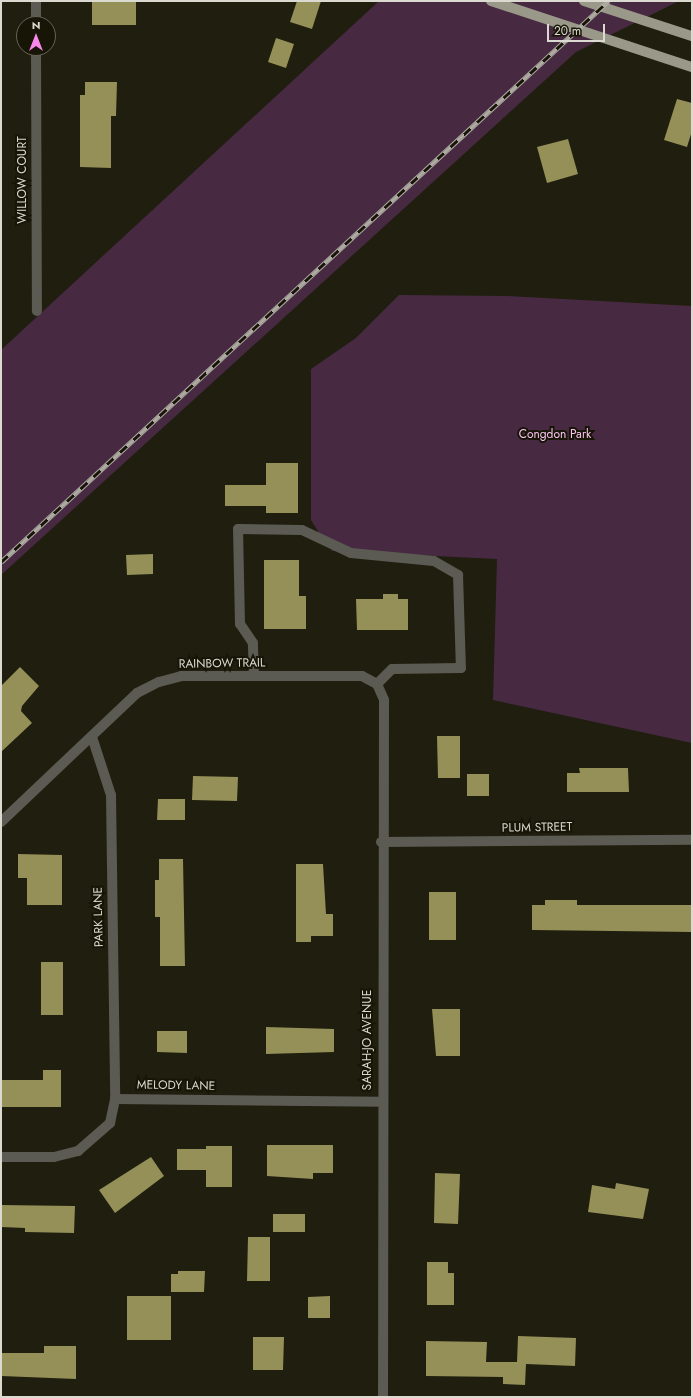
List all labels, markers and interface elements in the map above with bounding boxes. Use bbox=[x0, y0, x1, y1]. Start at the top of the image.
north arrow bbox=[16, 16, 56, 56]
scale bar bbox=[549, 16, 607, 42]
text: N bbox=[32, 17, 40, 33]
text: 20 m bbox=[554, 22, 581, 40]
street label: WILLOW COURT bbox=[16, 136, 30, 224]
park label: Congdon Park bbox=[519, 428, 591, 442]
street label: RAINBOW TRAIL bbox=[179, 656, 265, 672]
street label: PLUM STREET bbox=[502, 820, 572, 836]
street label: PARK LANE bbox=[91, 887, 107, 947]
street label: SARAH-JO AVENUE bbox=[361, 990, 375, 1090]
street label: MELODY LANE bbox=[137, 1078, 215, 1094]

